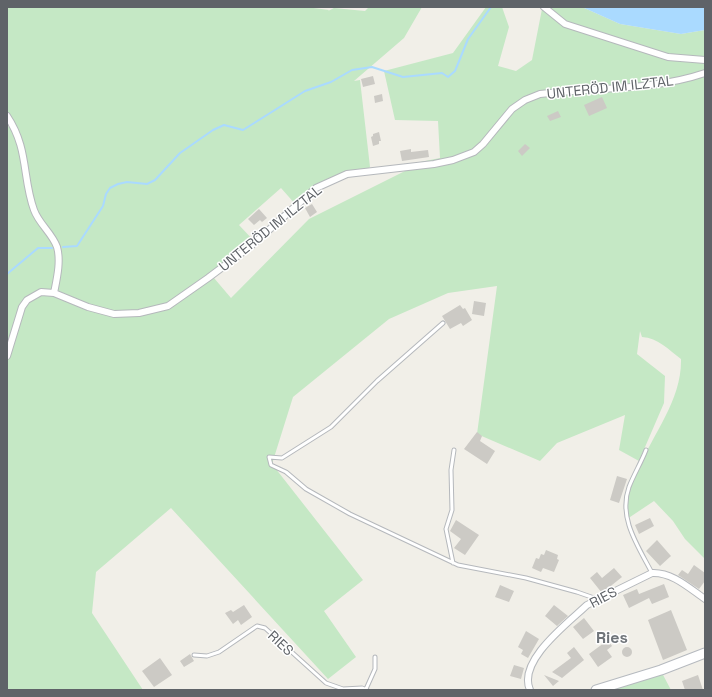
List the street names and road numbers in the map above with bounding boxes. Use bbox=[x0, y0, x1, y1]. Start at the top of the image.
street label: UNTERÖD IM ILZTAL bbox=[546, 71, 675, 103]
street label: UNTERÖD IM ILZTAL bbox=[215, 181, 325, 275]
street label: RIES bbox=[586, 582, 620, 612]
street label: RIES bbox=[264, 627, 298, 659]

